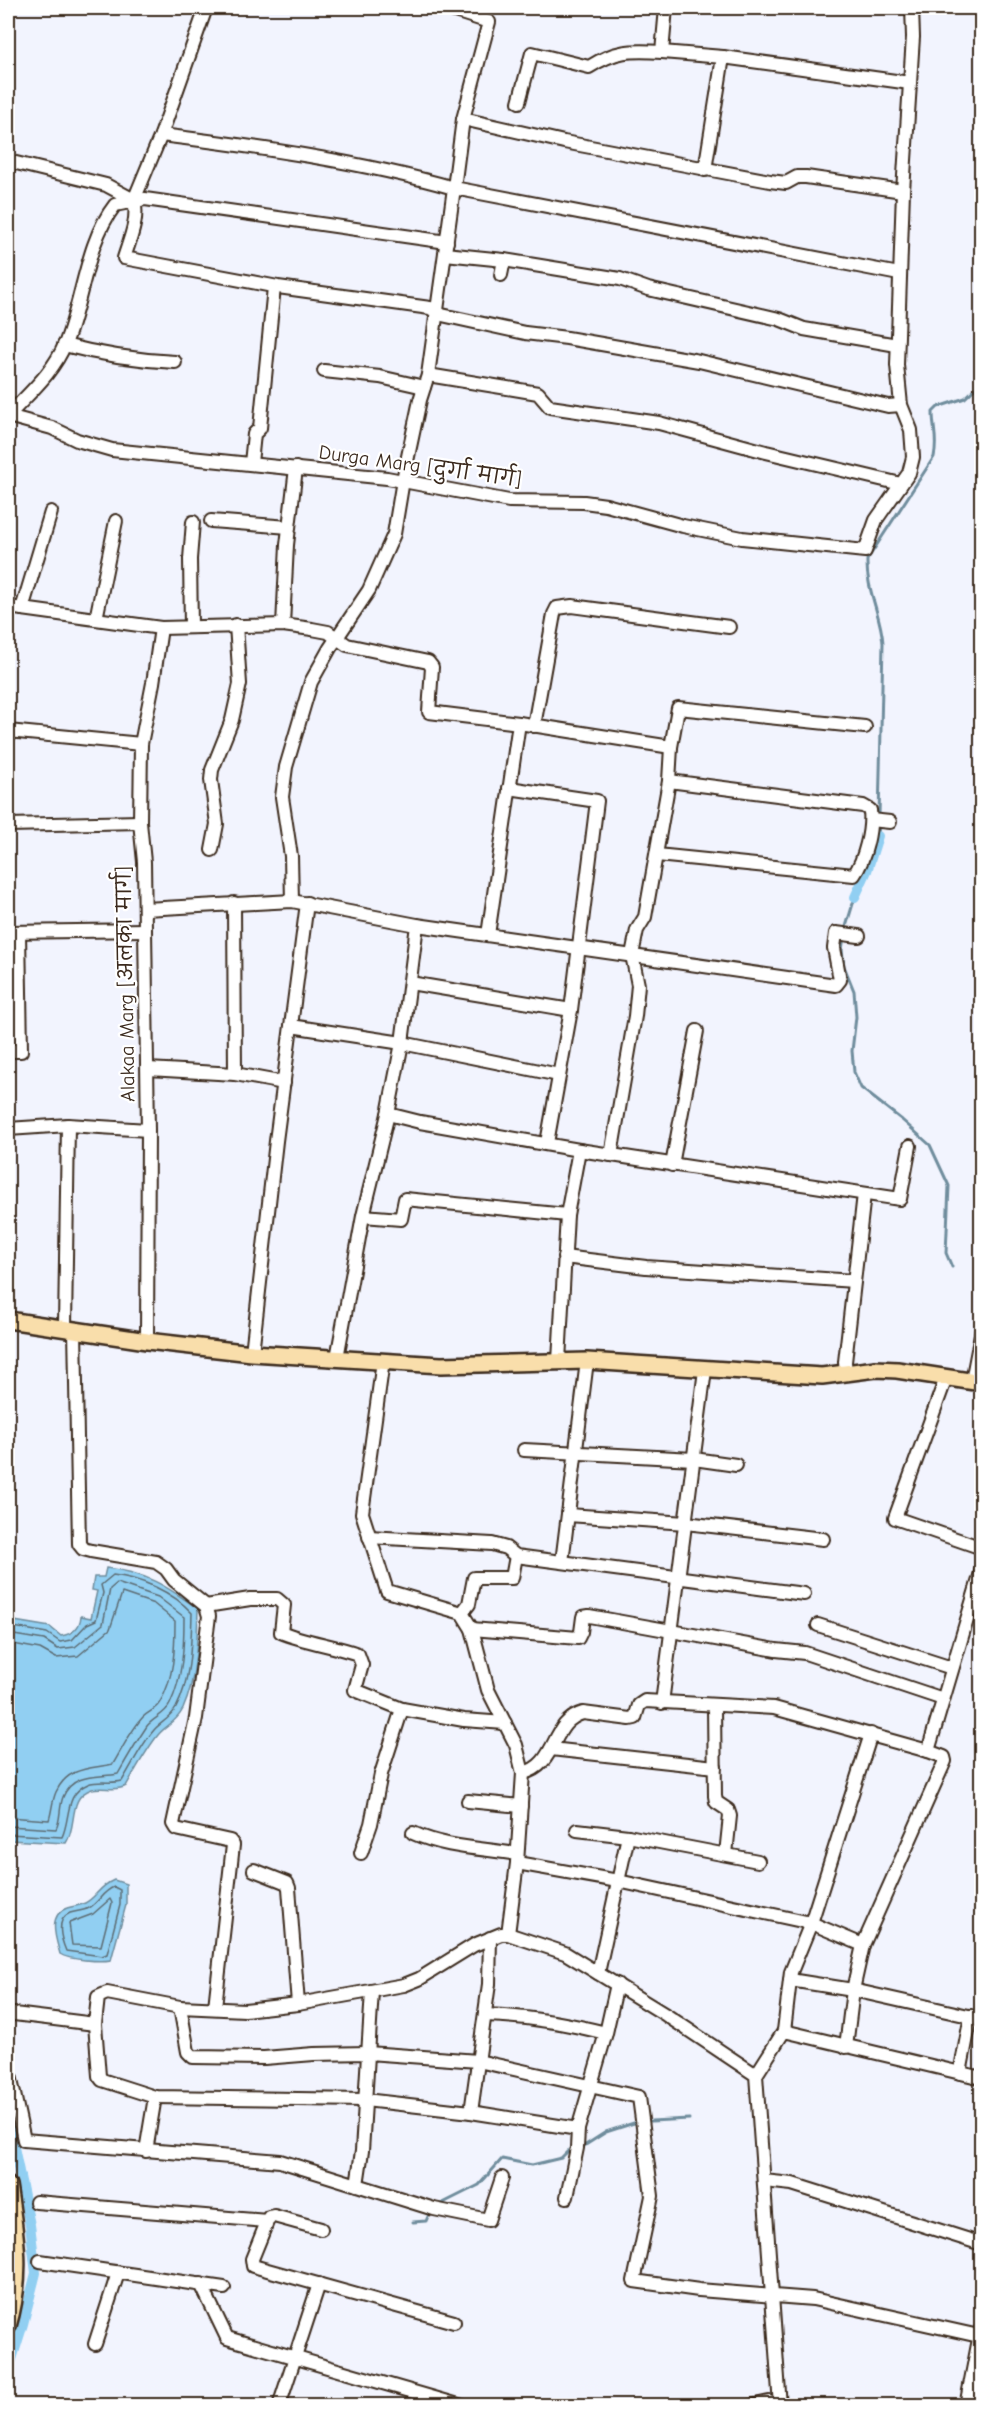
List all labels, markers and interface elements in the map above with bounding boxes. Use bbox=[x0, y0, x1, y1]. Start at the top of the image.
street label: Durga Marg [दुर्गा मार्ग] bbox=[317, 436, 523, 496]
street label: Alakaa Marg [अलका मार्ग] bbox=[108, 866, 140, 1102]

